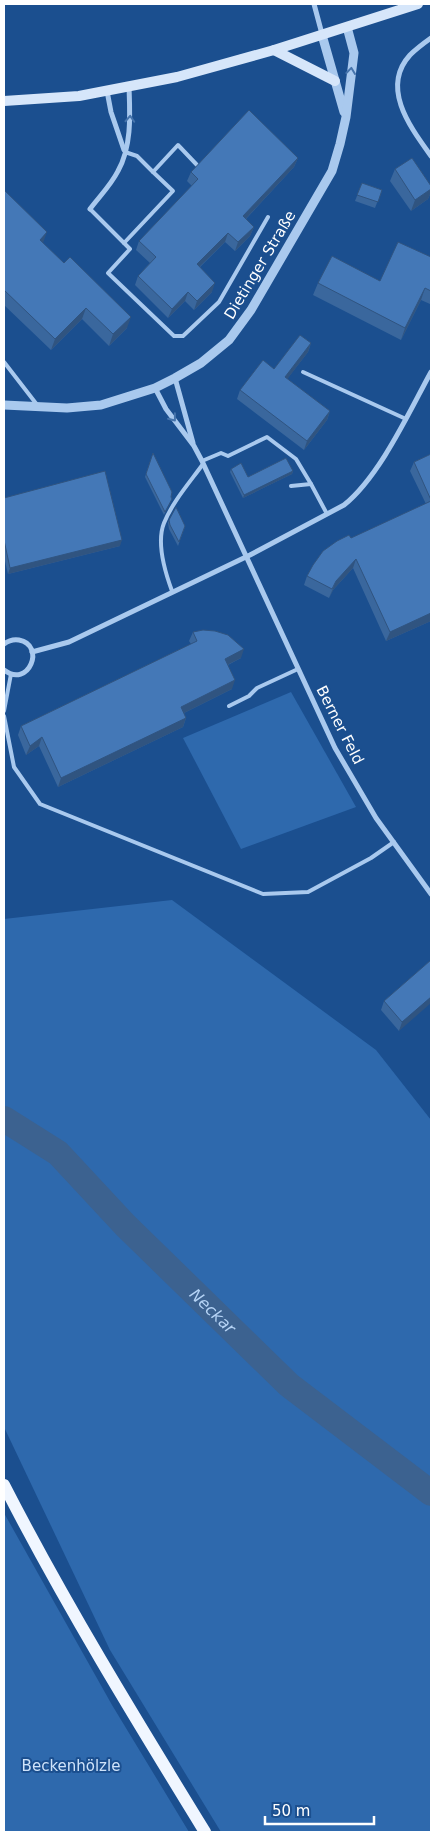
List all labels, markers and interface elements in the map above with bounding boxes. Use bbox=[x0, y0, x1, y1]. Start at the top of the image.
one-way arrow bbox=[345, 67, 356, 75]
one-way arrow bbox=[124, 115, 135, 123]
street label: Dietinger Straße bbox=[220, 207, 300, 323]
one-way arrow bbox=[167, 412, 175, 421]
street label: Berner Feld bbox=[312, 683, 368, 767]
water label: Neckar bbox=[186, 1284, 241, 1338]
park label: Beckenhölzle bbox=[22, 1757, 120, 1775]
scale bar bbox=[265, 1794, 374, 1826]
text: 50 m bbox=[272, 1802, 310, 1820]

